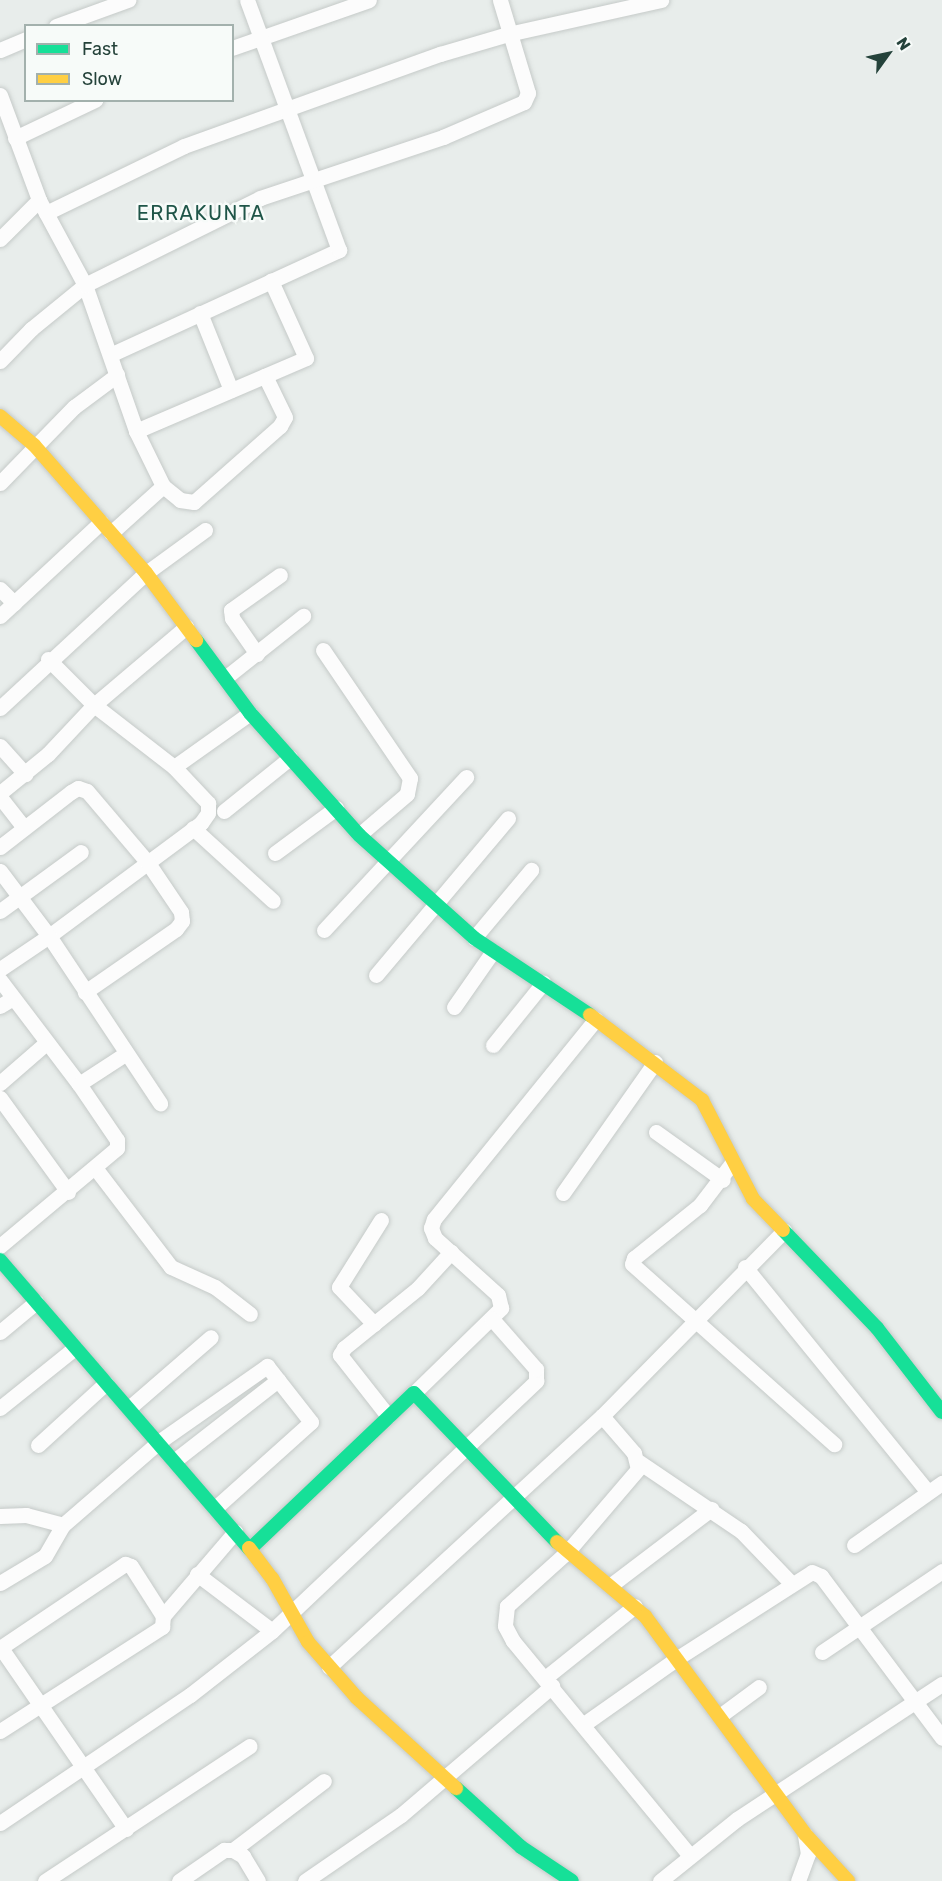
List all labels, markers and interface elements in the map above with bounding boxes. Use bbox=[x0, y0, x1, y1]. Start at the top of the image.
legend bbox=[24, 24, 234, 102]
north arrow bbox=[858, 24, 918, 84]
text: N bbox=[892, 34, 915, 54]
text: Fast bbox=[82, 38, 118, 60]
text: Slow bbox=[82, 68, 122, 90]
district label: ERRAKUNTA bbox=[137, 201, 265, 225]

